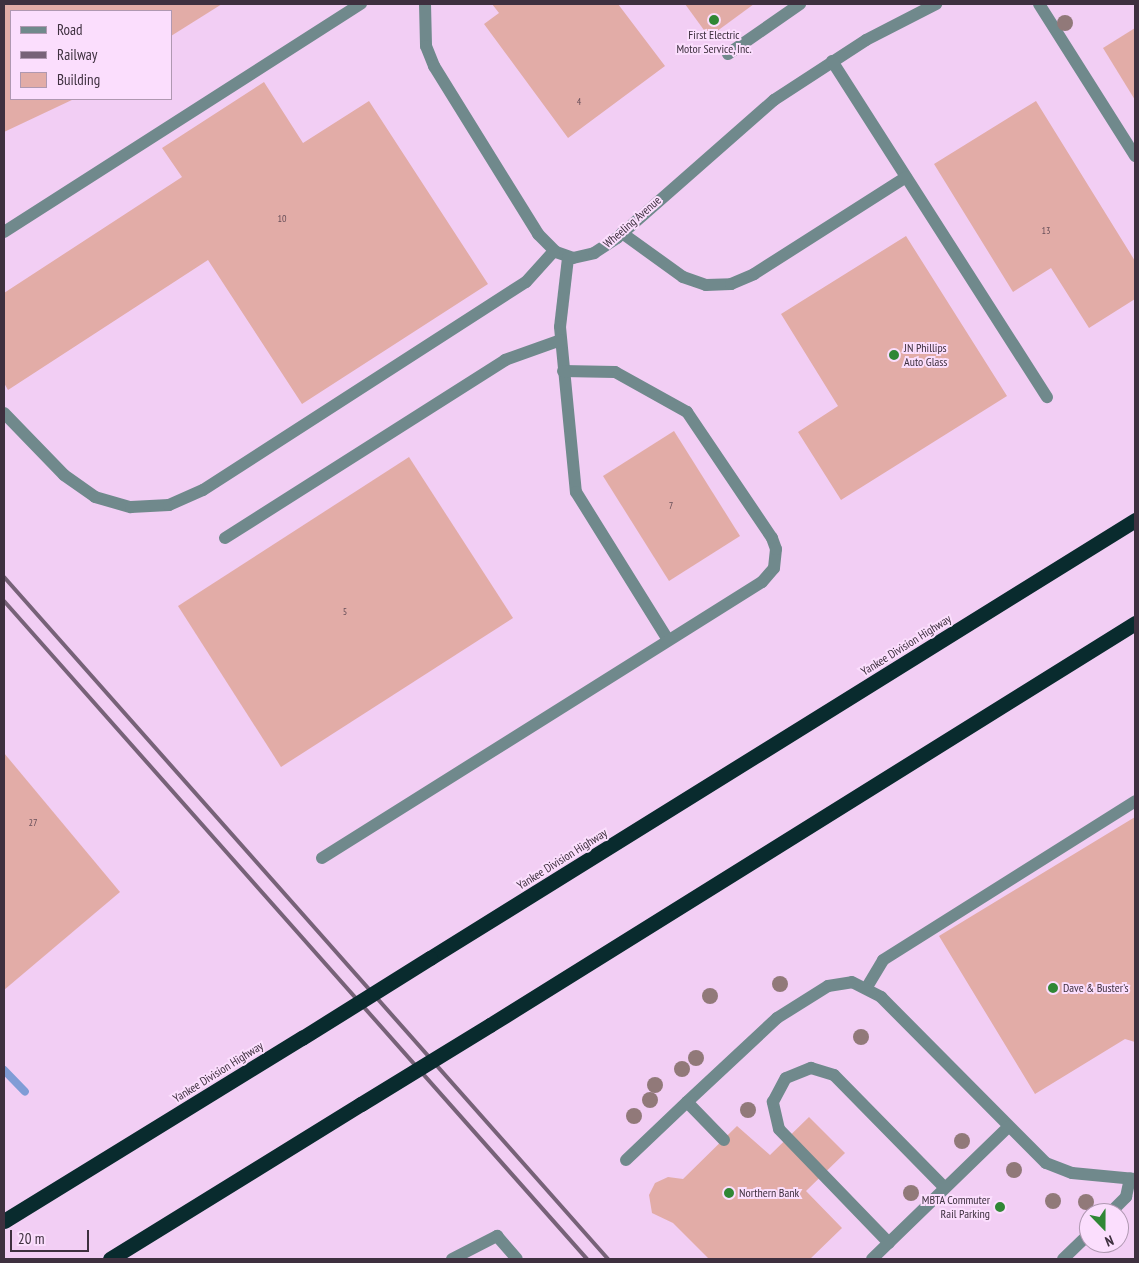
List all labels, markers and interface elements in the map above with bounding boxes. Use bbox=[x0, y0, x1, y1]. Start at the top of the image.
legend bbox=[10, 10, 172, 100]
marker: First Electric Motor Service, Inc. bbox=[708, 14, 720, 26]
text: Road bbox=[57, 20, 83, 39]
place label: First Electric Motor Service, Inc. bbox=[676, 28, 752, 56]
text: Railway bbox=[57, 45, 97, 64]
text: Building bbox=[57, 70, 100, 89]
house number: 4 bbox=[577, 96, 581, 108]
street label: Wheeling Avenue bbox=[600, 193, 664, 251]
house number: 10 bbox=[278, 213, 286, 225]
house number: 13 bbox=[1042, 225, 1050, 237]
place label: JN Phillips Auto Glass bbox=[904, 341, 947, 369]
marker: JN Phillips Auto Glass bbox=[888, 349, 900, 361]
house number: 7 bbox=[669, 500, 673, 512]
house number: 5 bbox=[343, 606, 347, 618]
street label: Yankee Division Highway bbox=[858, 611, 954, 679]
house number: 27 bbox=[29, 817, 37, 829]
street label: Yankee Division Highway bbox=[514, 825, 610, 893]
place label: Dave & Buster's bbox=[1063, 981, 1129, 995]
marker: Dave & Buster's bbox=[1047, 982, 1059, 994]
street label: Yankee Division Highway bbox=[170, 1038, 266, 1106]
place label: Northern Bank bbox=[739, 1186, 799, 1200]
marker: Northern Bank bbox=[723, 1187, 735, 1199]
place label: MBTA Commuter Rail Parking bbox=[921, 1193, 990, 1221]
marker: MBTA Commuter Rail Parking bbox=[994, 1201, 1006, 1213]
north arrow bbox=[1079, 1203, 1129, 1253]
scale bar bbox=[12, 1220, 91, 1252]
text: 20 m bbox=[18, 1229, 44, 1248]
text: N bbox=[1102, 1231, 1116, 1251]

